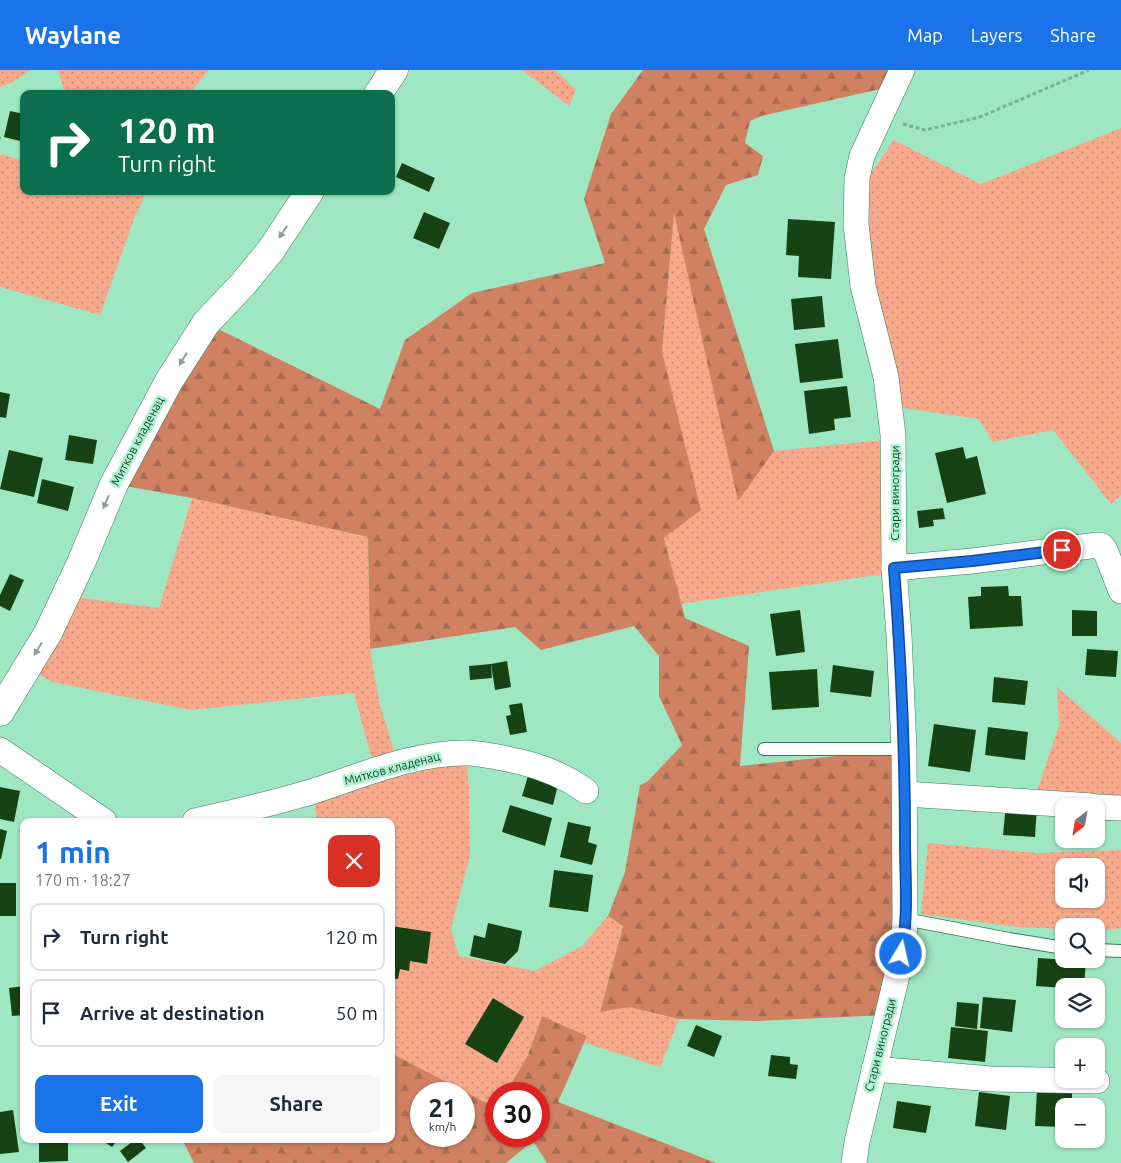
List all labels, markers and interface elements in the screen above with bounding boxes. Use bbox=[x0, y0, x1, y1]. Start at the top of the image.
text: Waylane bbox=[25, 22, 121, 49]
text: Map bbox=[907, 25, 943, 45]
text: Layers bbox=[971, 25, 1022, 45]
text: Share bbox=[1050, 25, 1096, 45]
icon: right bbox=[35, 110, 100, 175]
text: 120 m bbox=[118, 110, 216, 150]
text: Turn right bbox=[118, 151, 216, 176]
one-way arrow bbox=[278, 225, 288, 238]
one-way arrow bbox=[178, 352, 188, 366]
street label: Митков кладенац bbox=[108, 394, 166, 488]
street label: Стари виногради bbox=[888, 445, 901, 541]
one-way arrow bbox=[102, 495, 110, 509]
pin bbox=[1041, 529, 1083, 571]
icon: arrive bbox=[1048, 536, 1076, 564]
one-way arrow bbox=[33, 643, 42, 656]
street label: Митков кладенац bbox=[343, 749, 441, 787]
north arrow bbox=[1055, 798, 1105, 848]
map controls bbox=[1055, 798, 1105, 1148]
text: 1 min bbox=[35, 835, 111, 869]
button: close bbox=[328, 835, 380, 887]
button: sound bbox=[1055, 858, 1105, 908]
text: 170 m · 18:27 bbox=[35, 871, 131, 889]
button: search bbox=[1055, 918, 1105, 968]
icon: right bbox=[37, 923, 65, 951]
text: Turn right bbox=[80, 926, 168, 948]
text: 120 m bbox=[325, 926, 378, 948]
position arrow bbox=[874, 927, 926, 979]
button: layers bbox=[1055, 978, 1105, 1028]
street label: Стари виногради bbox=[862, 997, 898, 1093]
icon: arrive bbox=[37, 999, 65, 1027]
text: Arrive at destination bbox=[80, 1002, 265, 1024]
text: 50 m bbox=[336, 1002, 378, 1024]
button: + bbox=[1055, 1038, 1105, 1088]
button: Exit bbox=[35, 1075, 203, 1133]
button: Share bbox=[213, 1075, 380, 1133]
speed limit sign: 30 bbox=[485, 1082, 550, 1147]
text: 21 bbox=[428, 1094, 457, 1122]
button: − bbox=[1055, 1098, 1105, 1148]
text: km/h bbox=[429, 1120, 456, 1133]

